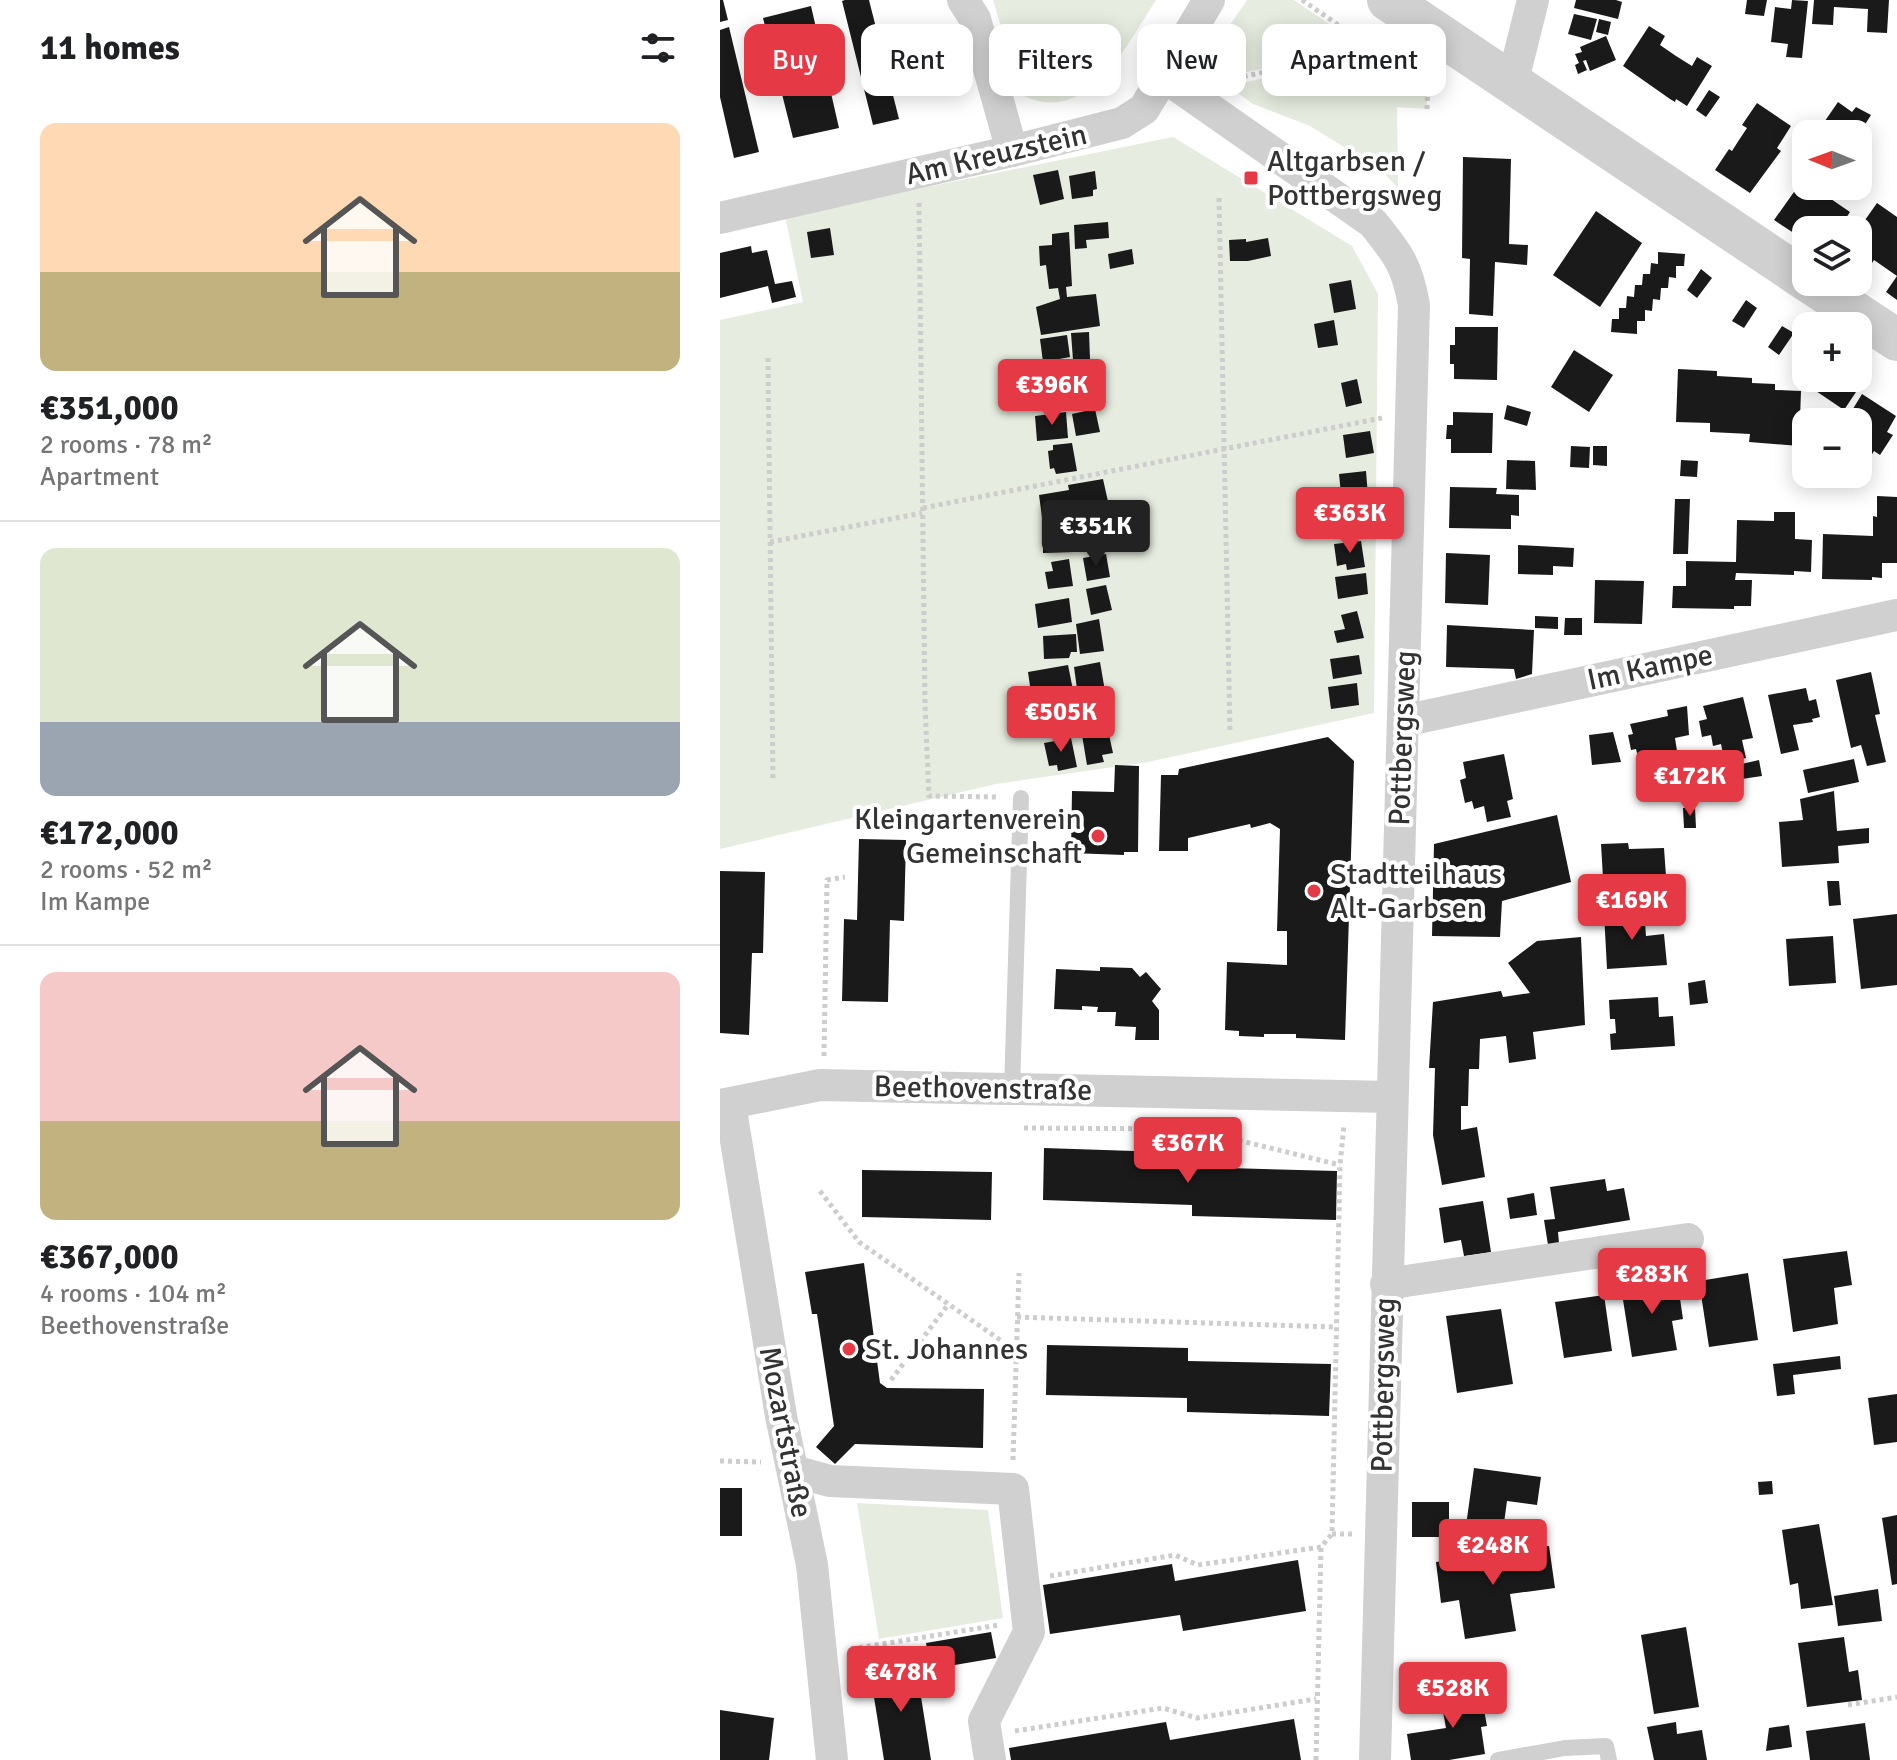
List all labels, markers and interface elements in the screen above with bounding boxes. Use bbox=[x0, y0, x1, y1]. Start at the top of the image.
chip: Buy bbox=[744, 24, 845, 96]
chip: Rent bbox=[861, 24, 973, 96]
chip: Filters bbox=[989, 24, 1121, 96]
chip: New bbox=[1137, 24, 1246, 96]
chip: Apartment bbox=[1262, 24, 1446, 96]
icon: filters bbox=[636, 26, 680, 70]
text: 11 homes bbox=[40, 27, 180, 69]
street label: Am Kreuzstein bbox=[902, 116, 1090, 193]
north arrow bbox=[1792, 120, 1872, 200]
map controls bbox=[1792, 120, 1872, 488]
place label: Altgarbsen / Pottbergsweg bbox=[1267, 143, 1442, 214]
marker: Altgarbsen / Pottbergsweg bbox=[1242, 169, 1260, 187]
icon: home bbox=[288, 175, 432, 319]
button: layers bbox=[1792, 216, 1872, 296]
button: + bbox=[1792, 312, 1872, 392]
pin: €396K bbox=[996, 359, 1108, 427]
text: €396K bbox=[1016, 369, 1088, 401]
text: €351,000 bbox=[40, 387, 179, 429]
button: − bbox=[1792, 408, 1872, 488]
text: 2 rooms · 78 m² bbox=[40, 429, 213, 461]
text: Apartment bbox=[40, 461, 159, 493]
pin: €363K bbox=[1294, 487, 1406, 555]
text: €363K bbox=[1314, 497, 1386, 529]
pin: €351K bbox=[1040, 500, 1152, 568]
text: €351K bbox=[1060, 510, 1132, 542]
icon: home bbox=[288, 600, 432, 744]
street label: Im Kampe bbox=[1584, 636, 1716, 699]
street label: Pottbergsweg bbox=[1381, 650, 1424, 826]
pin: €505K bbox=[1005, 686, 1117, 754]
text: €505K bbox=[1025, 696, 1097, 728]
pin: €172K bbox=[1634, 750, 1746, 818]
text: €172K bbox=[1654, 760, 1726, 792]
place label: Kleingartenverein Gemeinschaft bbox=[854, 801, 1082, 872]
text: €172,000 bbox=[40, 812, 179, 854]
marker: Kleingartenverein Gemeinschaft bbox=[1089, 827, 1107, 845]
text: 2 rooms · 52 m² bbox=[40, 854, 213, 886]
place label: Stadtteilhaus Alt-Garbsen bbox=[1330, 856, 1502, 927]
pin: €169K bbox=[1576, 874, 1688, 942]
marker: Stadtteilhaus Alt-Garbsen bbox=[1305, 882, 1323, 900]
text: €169K bbox=[1596, 884, 1668, 916]
text: Im Kampe bbox=[40, 886, 150, 918]
icon: home bbox=[288, 1024, 432, 1168]
street label: Beethovenstraße bbox=[873, 1068, 1093, 1109]
pin: €367K bbox=[1132, 1117, 1244, 1185]
text: €367K bbox=[1152, 1127, 1224, 1159]
text: €367,000 bbox=[40, 1236, 179, 1278]
pin: €283K bbox=[1596, 1248, 1708, 1316]
text: €283K bbox=[1616, 1258, 1688, 1290]
text: 4 rooms · 104 m² bbox=[40, 1278, 227, 1310]
street label: Pottbergsweg bbox=[1363, 1297, 1404, 1473]
text: Beethovenstraße bbox=[40, 1310, 229, 1342]
place label: St. Johannes bbox=[865, 1331, 1028, 1368]
marker: St. Johannes bbox=[840, 1340, 858, 1358]
street label: Mozartstraße bbox=[751, 1343, 820, 1521]
pin: €248K bbox=[1437, 1519, 1549, 1587]
text: €248K bbox=[1457, 1529, 1529, 1561]
pin: €478K bbox=[845, 1646, 957, 1714]
text: €478K bbox=[865, 1656, 937, 1688]
pin: €528K bbox=[1397, 1662, 1509, 1730]
text: €528K bbox=[1417, 1672, 1489, 1704]

